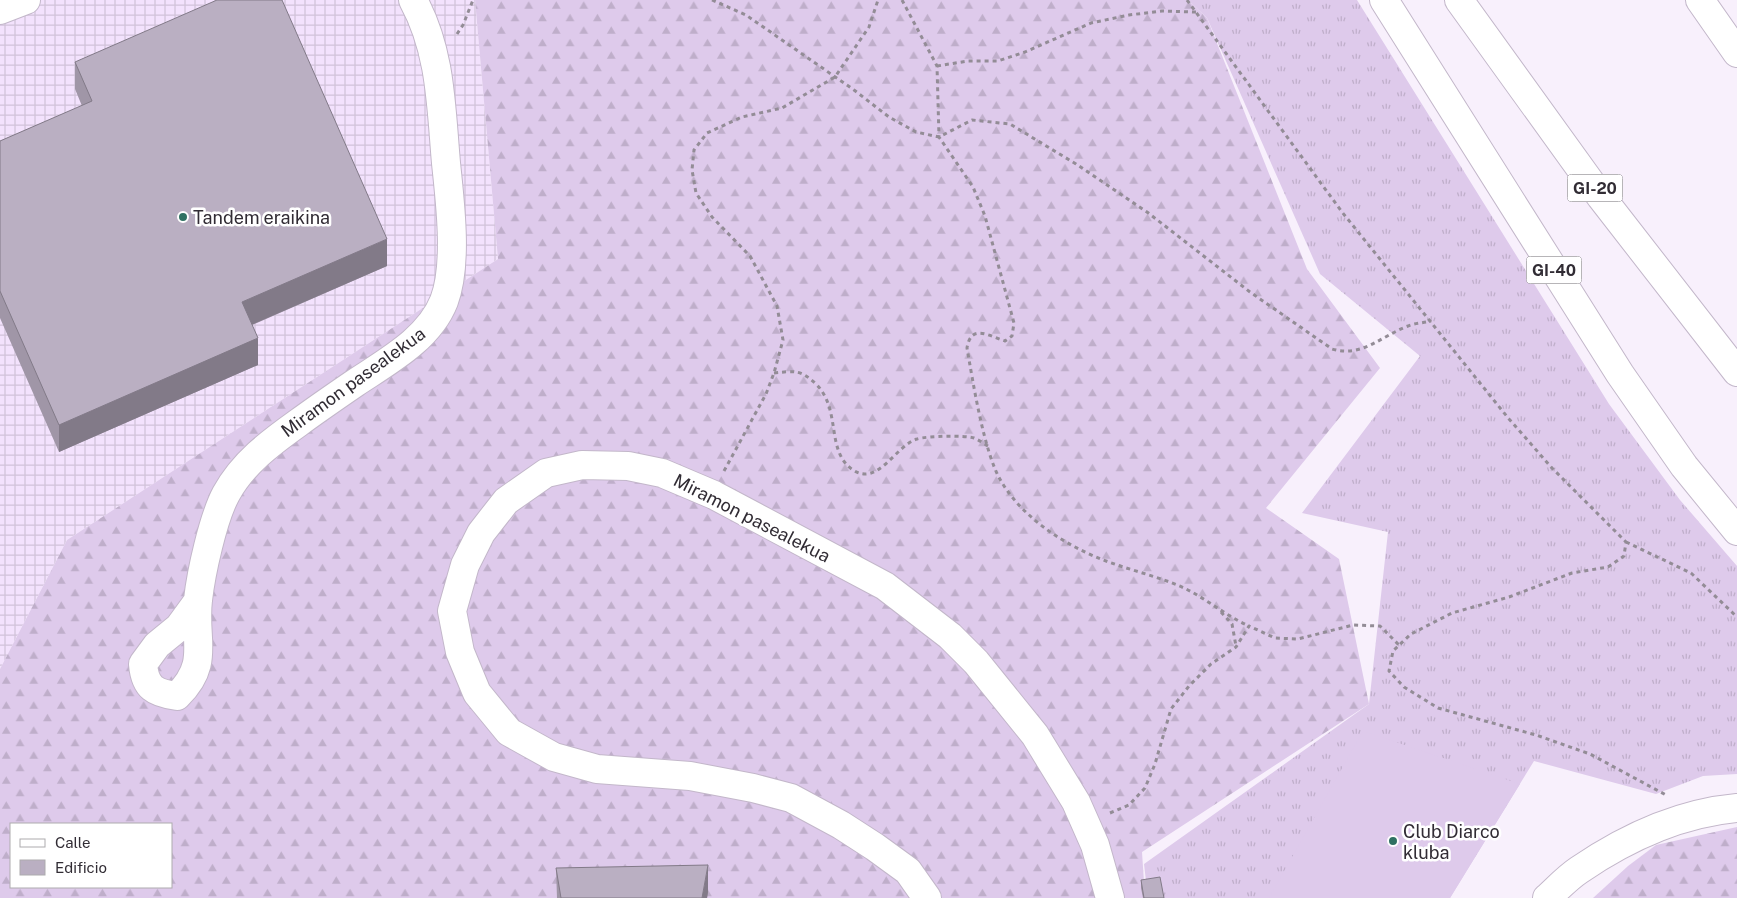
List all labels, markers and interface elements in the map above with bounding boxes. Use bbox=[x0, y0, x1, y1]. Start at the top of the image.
road number: GI-20 bbox=[1568, 174, 1622, 202]
place label: Tandem eraikina bbox=[193, 207, 330, 228]
marker: Tandem eraikina bbox=[177, 211, 189, 223]
road number: GI-40 bbox=[1526, 256, 1582, 284]
street label: Miramon pasealekua bbox=[277, 323, 429, 441]
street label: Miramon pasealekua bbox=[670, 469, 834, 567]
place label: Club Diarco kluba bbox=[1403, 821, 1500, 863]
legend bbox=[10, 823, 172, 888]
text: Calle bbox=[55, 834, 91, 851]
marker: Club Diarco kluba bbox=[1387, 835, 1399, 847]
text: Edificio bbox=[55, 859, 107, 876]

